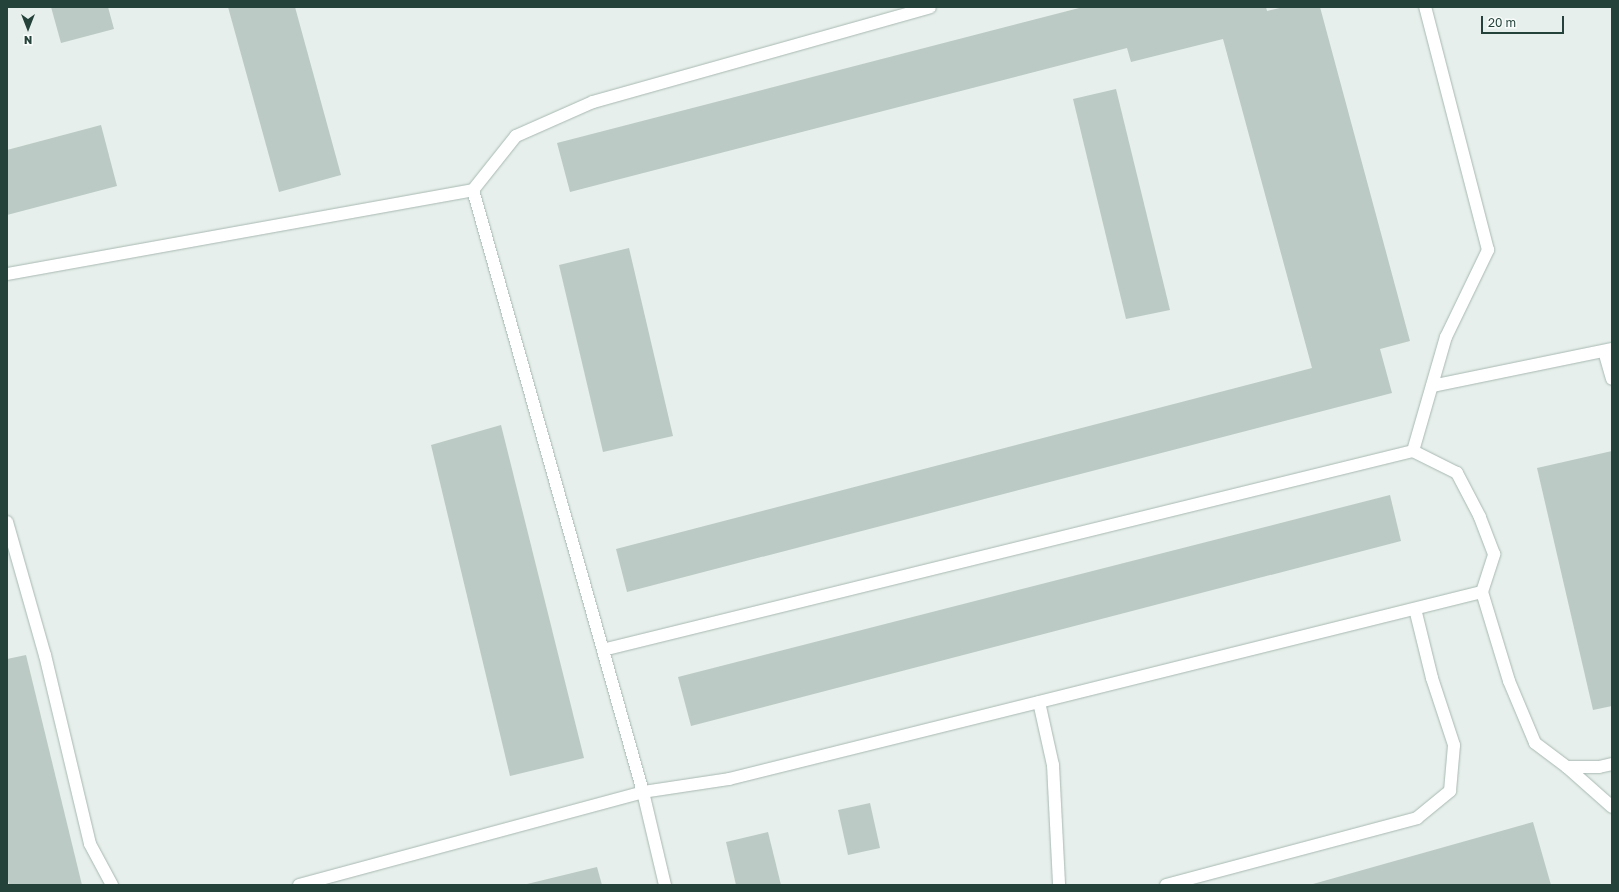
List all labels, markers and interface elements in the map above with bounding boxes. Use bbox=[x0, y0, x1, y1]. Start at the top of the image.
north arrow bbox=[8, 8, 48, 48]
scale bar bbox=[1483, 8, 1566, 34]
text: 20 m bbox=[1488, 15, 1516, 30]
text: N bbox=[24, 34, 32, 47]

